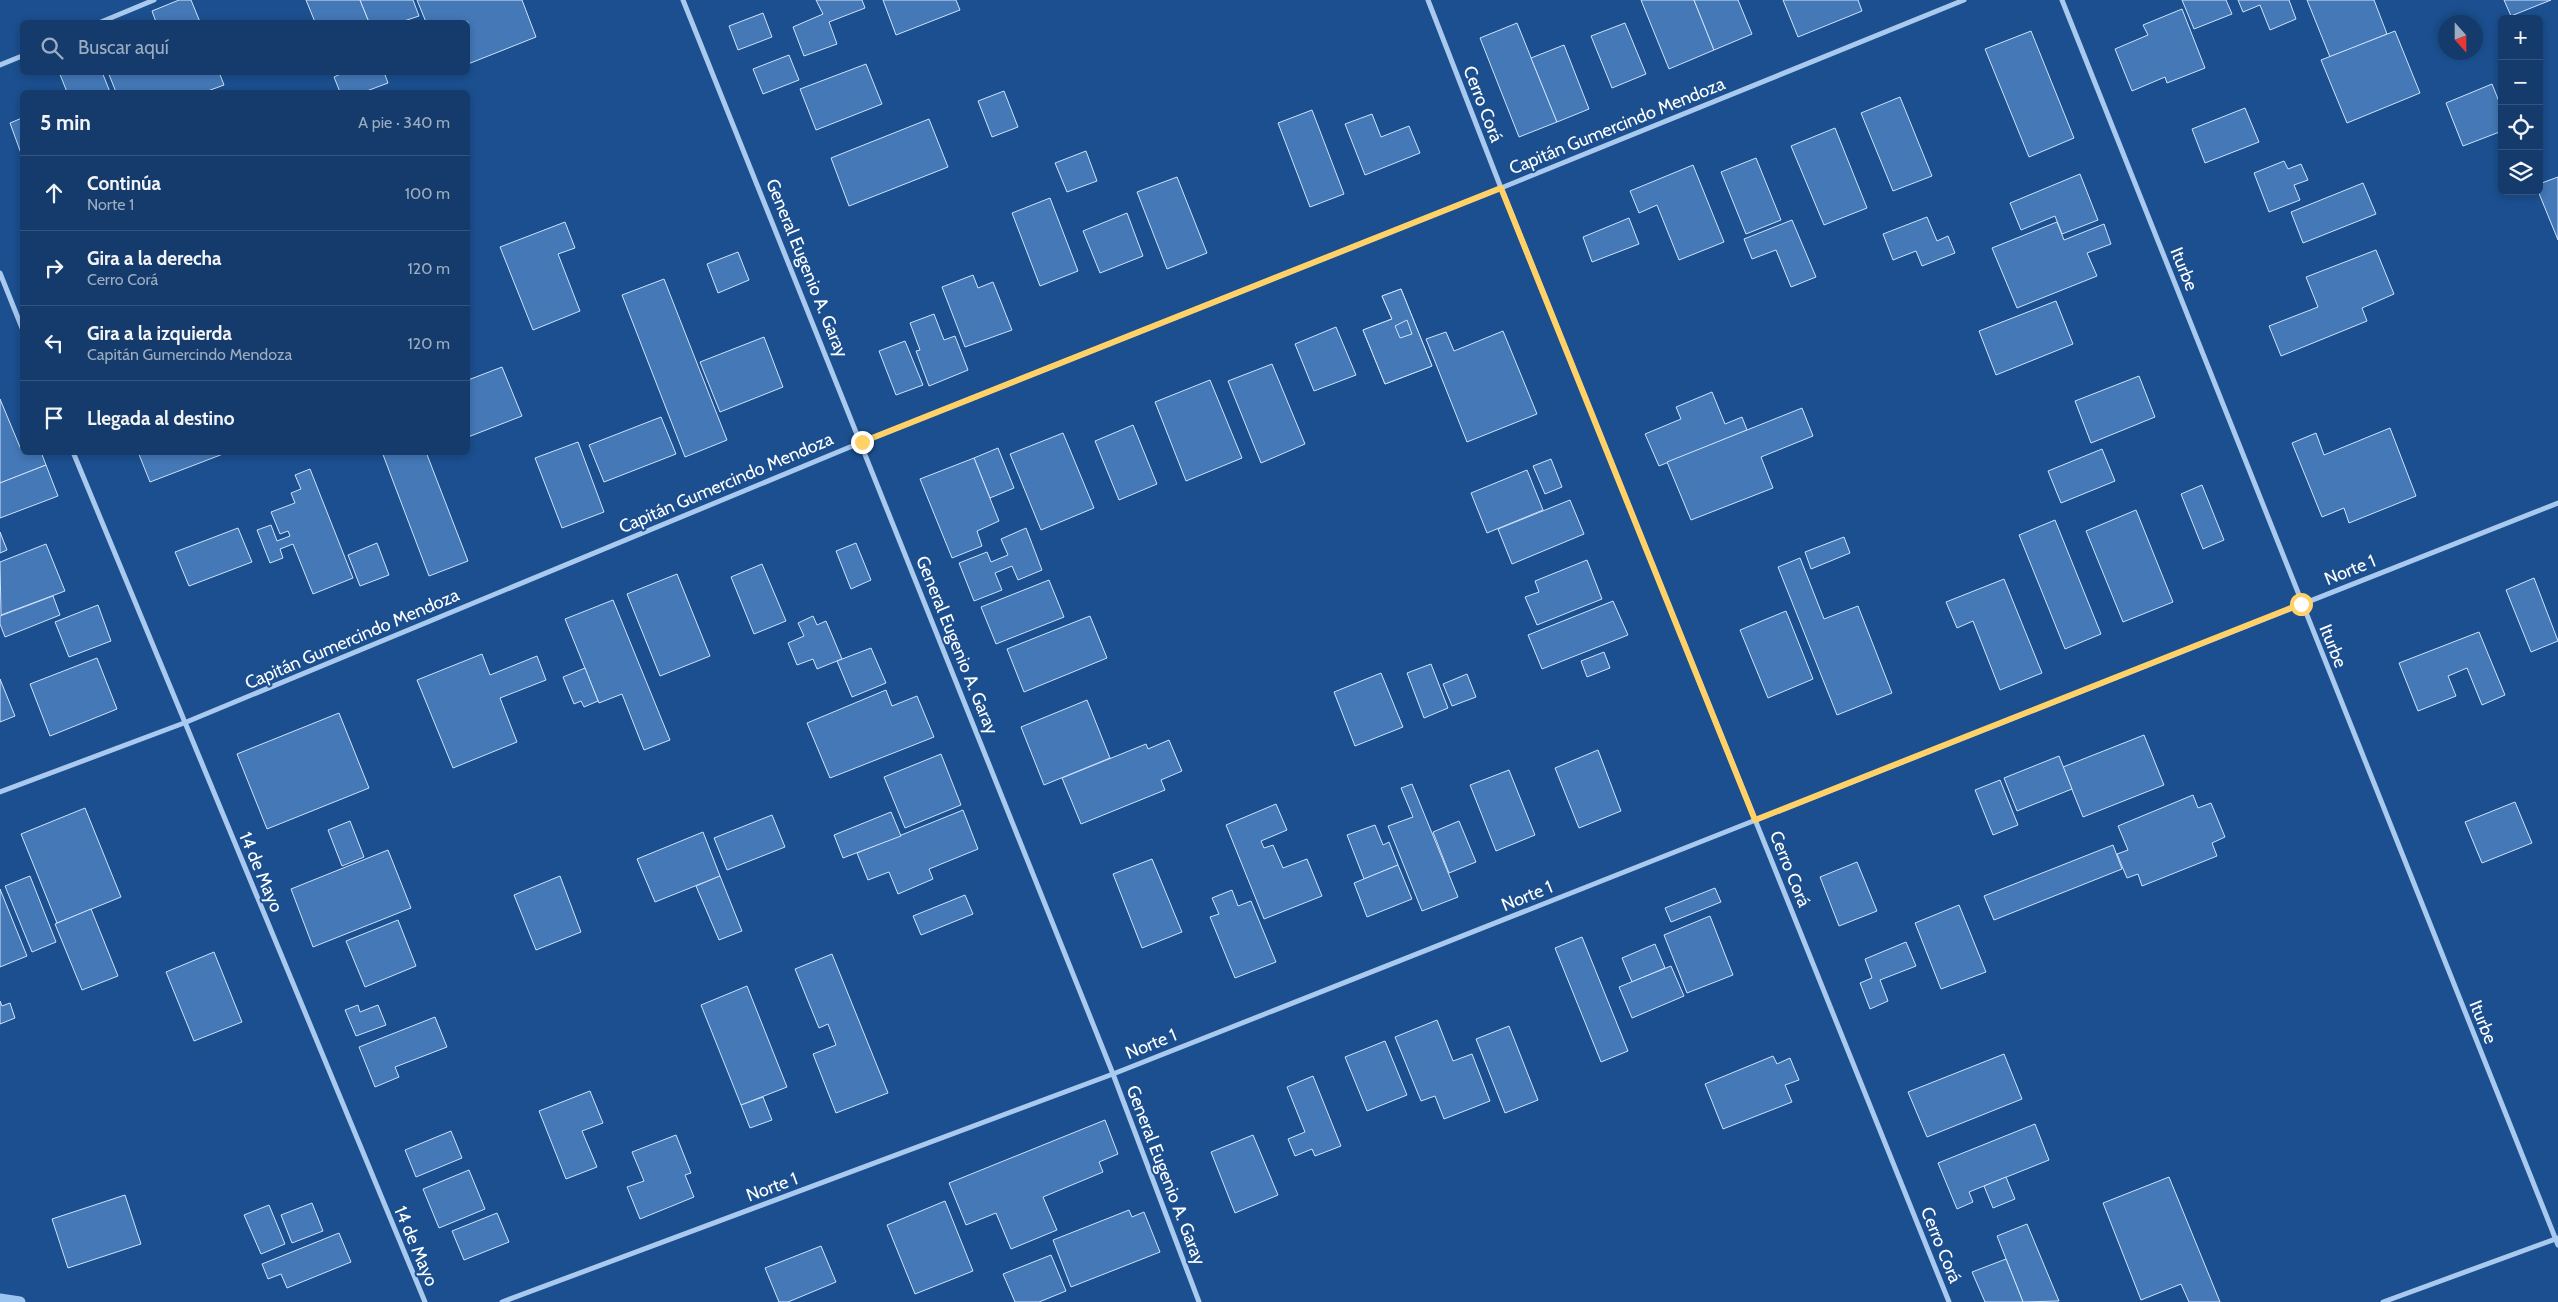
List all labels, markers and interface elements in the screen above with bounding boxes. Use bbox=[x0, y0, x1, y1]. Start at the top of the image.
north arrow bbox=[2438, 15, 2483, 60]
map controls bbox=[2498, 15, 2543, 195]
button: + bbox=[2498, 15, 2543, 60]
search box bbox=[20, 20, 470, 75]
icon: search bbox=[38, 34, 66, 62]
text: Buscar aquí bbox=[78, 36, 169, 59]
button: − bbox=[2498, 60, 2543, 105]
street label: Cerro Corá bbox=[1458, 63, 1508, 146]
street label: Capitán Gumercindo Mendoza bbox=[1506, 72, 1728, 179]
button: locate bbox=[2498, 105, 2543, 150]
text: 5 min bbox=[40, 110, 91, 135]
text: A pie · 340 m bbox=[358, 113, 450, 132]
button: layers bbox=[2498, 150, 2543, 195]
text: Continúa bbox=[87, 172, 161, 195]
street label: General Eugenio A. Garay bbox=[761, 175, 853, 361]
icon: ahead bbox=[40, 179, 68, 207]
text: 100 m bbox=[405, 184, 450, 203]
text: Norte 1 bbox=[87, 195, 134, 214]
street label: Iturbe bbox=[2165, 244, 2203, 294]
text: Gira a la derecha bbox=[87, 247, 222, 270]
icon: right bbox=[40, 254, 68, 282]
text: 120 m bbox=[408, 259, 450, 278]
text: Cerro Corá bbox=[87, 270, 158, 289]
text: Gira a la izquierda bbox=[87, 322, 232, 345]
icon: left bbox=[40, 329, 68, 357]
text: 120 m bbox=[408, 334, 450, 353]
text: Capitán Gumercindo Mendoza bbox=[87, 345, 292, 364]
icon: arrive bbox=[40, 404, 68, 432]
text: Llegada al destino bbox=[87, 407, 234, 430]
street label: Capitán Gumercindo Mendoza bbox=[615, 428, 837, 538]
route end bbox=[851, 431, 874, 454]
street label: Norte 1 bbox=[2321, 550, 2379, 590]
street label: General Eugenio A. Garay bbox=[911, 552, 1003, 738]
street label: Capitán Gumercindo Mendoza bbox=[241, 584, 463, 694]
route start bbox=[2290, 593, 2313, 616]
street label: Iturbe bbox=[2314, 621, 2352, 671]
street label: 14 de Mayo bbox=[234, 828, 288, 916]
street label: Cerro Corá bbox=[1765, 828, 1815, 911]
street label: Norte 1 bbox=[1498, 876, 1556, 916]
street label: Iturbe bbox=[2464, 997, 2502, 1047]
street label: Norte 1 bbox=[1122, 1024, 1180, 1064]
street label: General Eugenio A. Garay bbox=[1122, 1082, 1210, 1268]
street label: Norte 1 bbox=[743, 1168, 801, 1206]
street label: 14 de Mayo bbox=[389, 1202, 443, 1290]
street label: Cerro Corá bbox=[1916, 1204, 1966, 1287]

